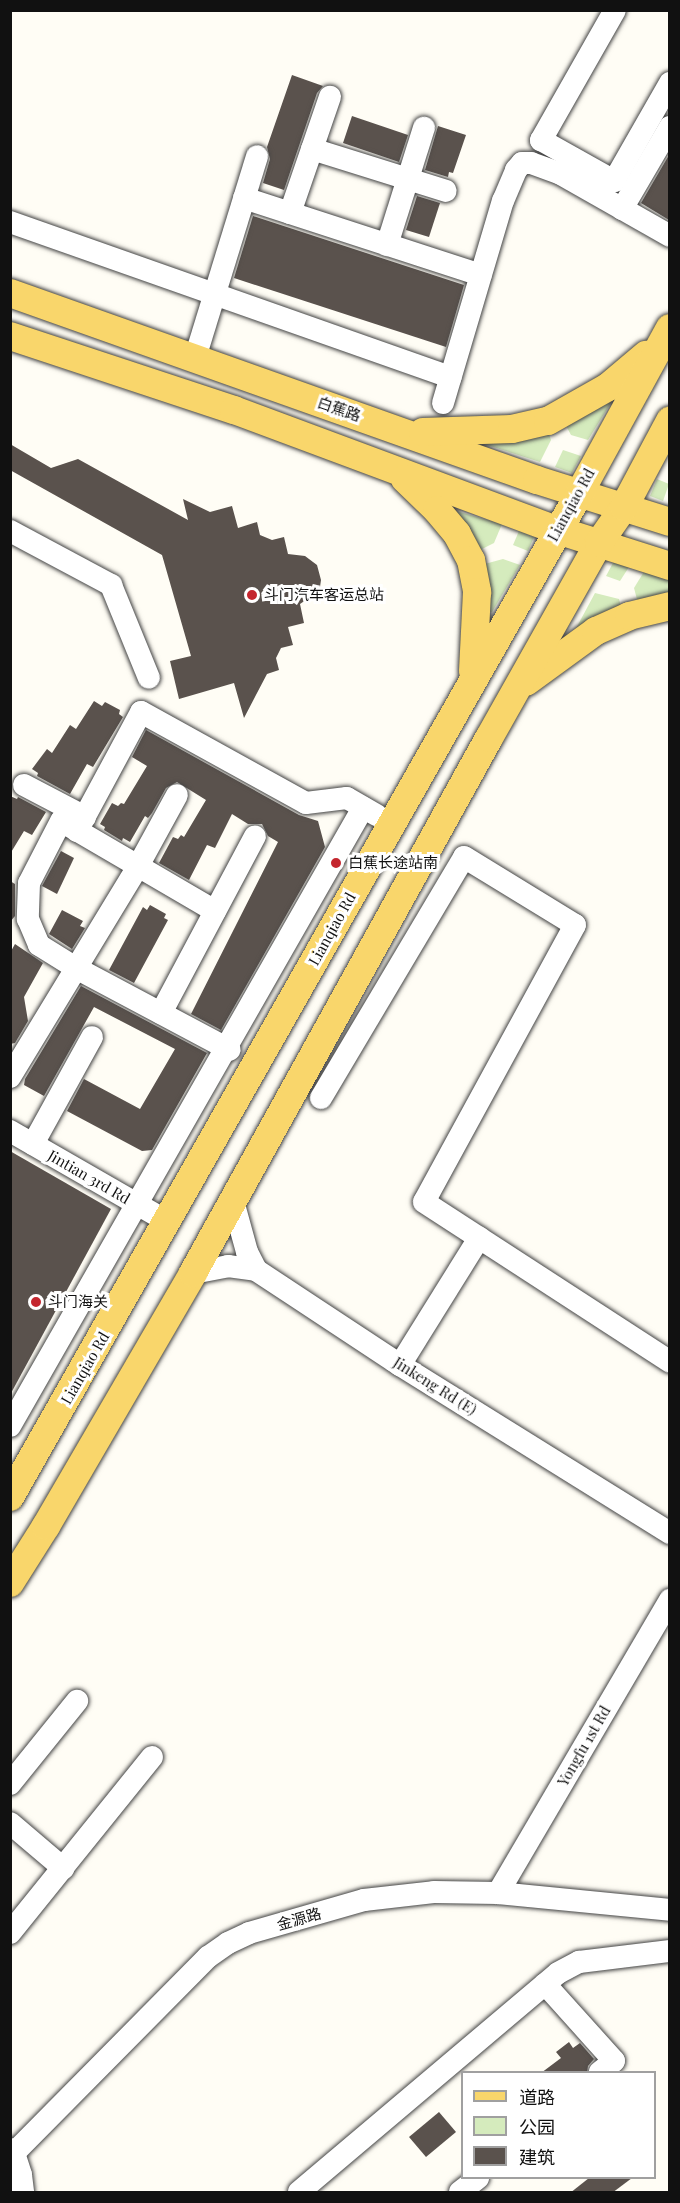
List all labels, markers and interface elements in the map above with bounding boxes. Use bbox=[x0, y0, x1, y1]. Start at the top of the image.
street label: 白蕉路 bbox=[315, 393, 363, 425]
street label: Lianqiao Rd bbox=[544, 466, 598, 544]
place label: 斗门汽车客运总站 bbox=[264, 586, 384, 604]
marker: 斗门汽车客运总站 bbox=[245, 588, 259, 602]
place label: 白蕉长途站南 bbox=[348, 854, 438, 872]
marker: 白蕉长途站南 bbox=[329, 856, 343, 870]
street label: Lianqiao Rd bbox=[305, 890, 359, 968]
street label: Jintian 3rd Rd bbox=[45, 1146, 133, 1208]
place label: 斗门海关 bbox=[48, 1293, 108, 1311]
marker: 斗门海关 bbox=[29, 1295, 43, 1309]
street label: Lianqiao Rd bbox=[57, 1329, 113, 1407]
street label: Jinkeng Rd (E) bbox=[390, 1353, 480, 1419]
street label: Yongfu 1st Rd bbox=[554, 1703, 614, 1789]
street label: 金源路 bbox=[275, 1904, 323, 1934]
legend bbox=[461, 2071, 656, 2179]
text: 道路 bbox=[519, 2085, 555, 2109]
text: 公园 bbox=[519, 2115, 555, 2139]
text: 建筑 bbox=[519, 2145, 555, 2169]

